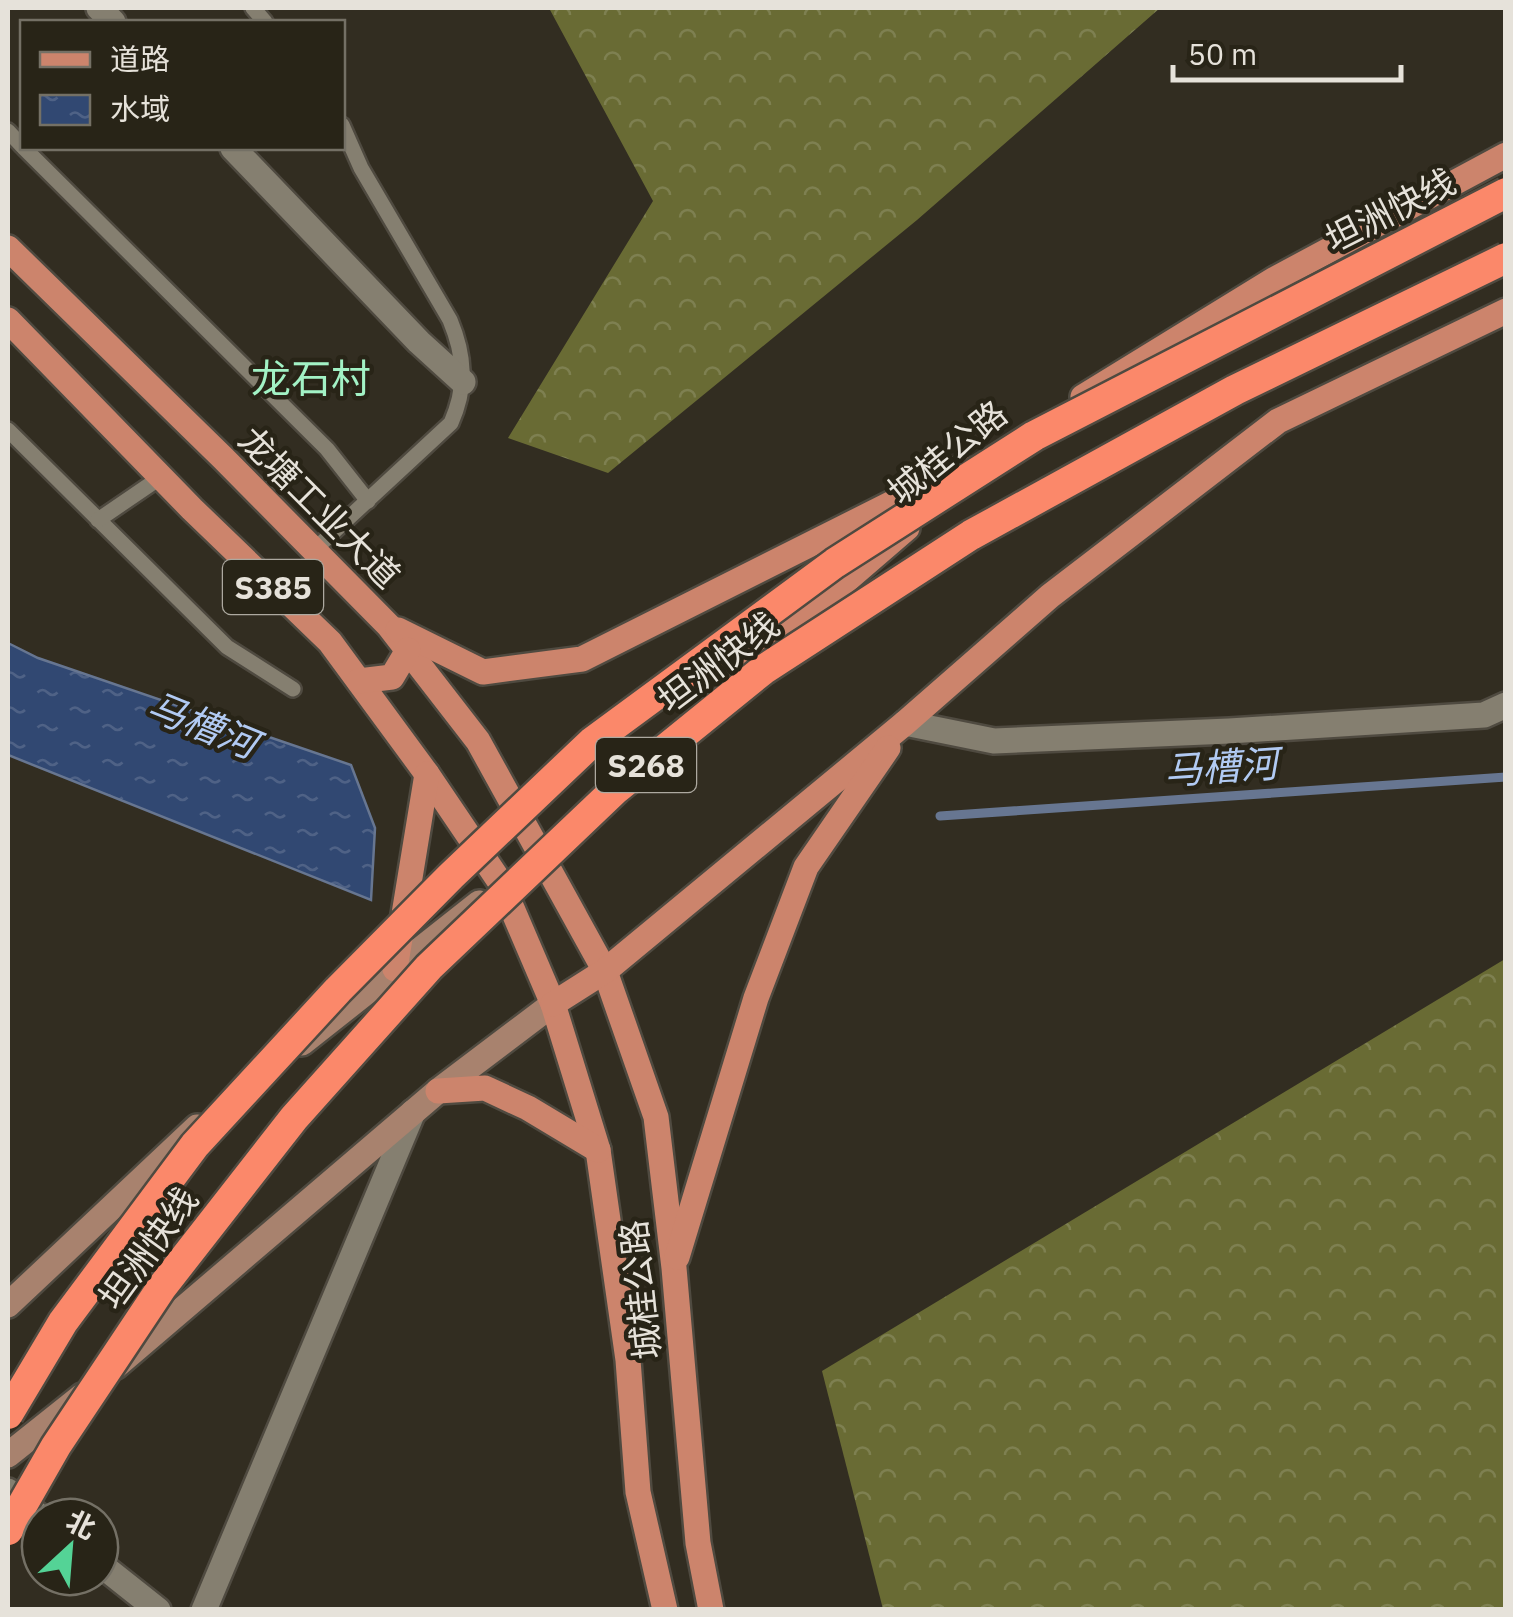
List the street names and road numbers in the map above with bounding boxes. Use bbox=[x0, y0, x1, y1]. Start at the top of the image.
street label: 坦洲快线 bbox=[1317, 158, 1463, 262]
street label: 城桂公路 bbox=[878, 390, 1016, 514]
street label: 龙塘工业大道 bbox=[229, 416, 411, 598]
road number: S385 bbox=[223, 560, 323, 614]
street label: 坦洲快线 bbox=[648, 601, 788, 723]
road number: S268 bbox=[596, 738, 696, 792]
street label: 坦洲快线 bbox=[88, 1178, 208, 1318]
street label: 城桂公路 bbox=[610, 1218, 670, 1362]

